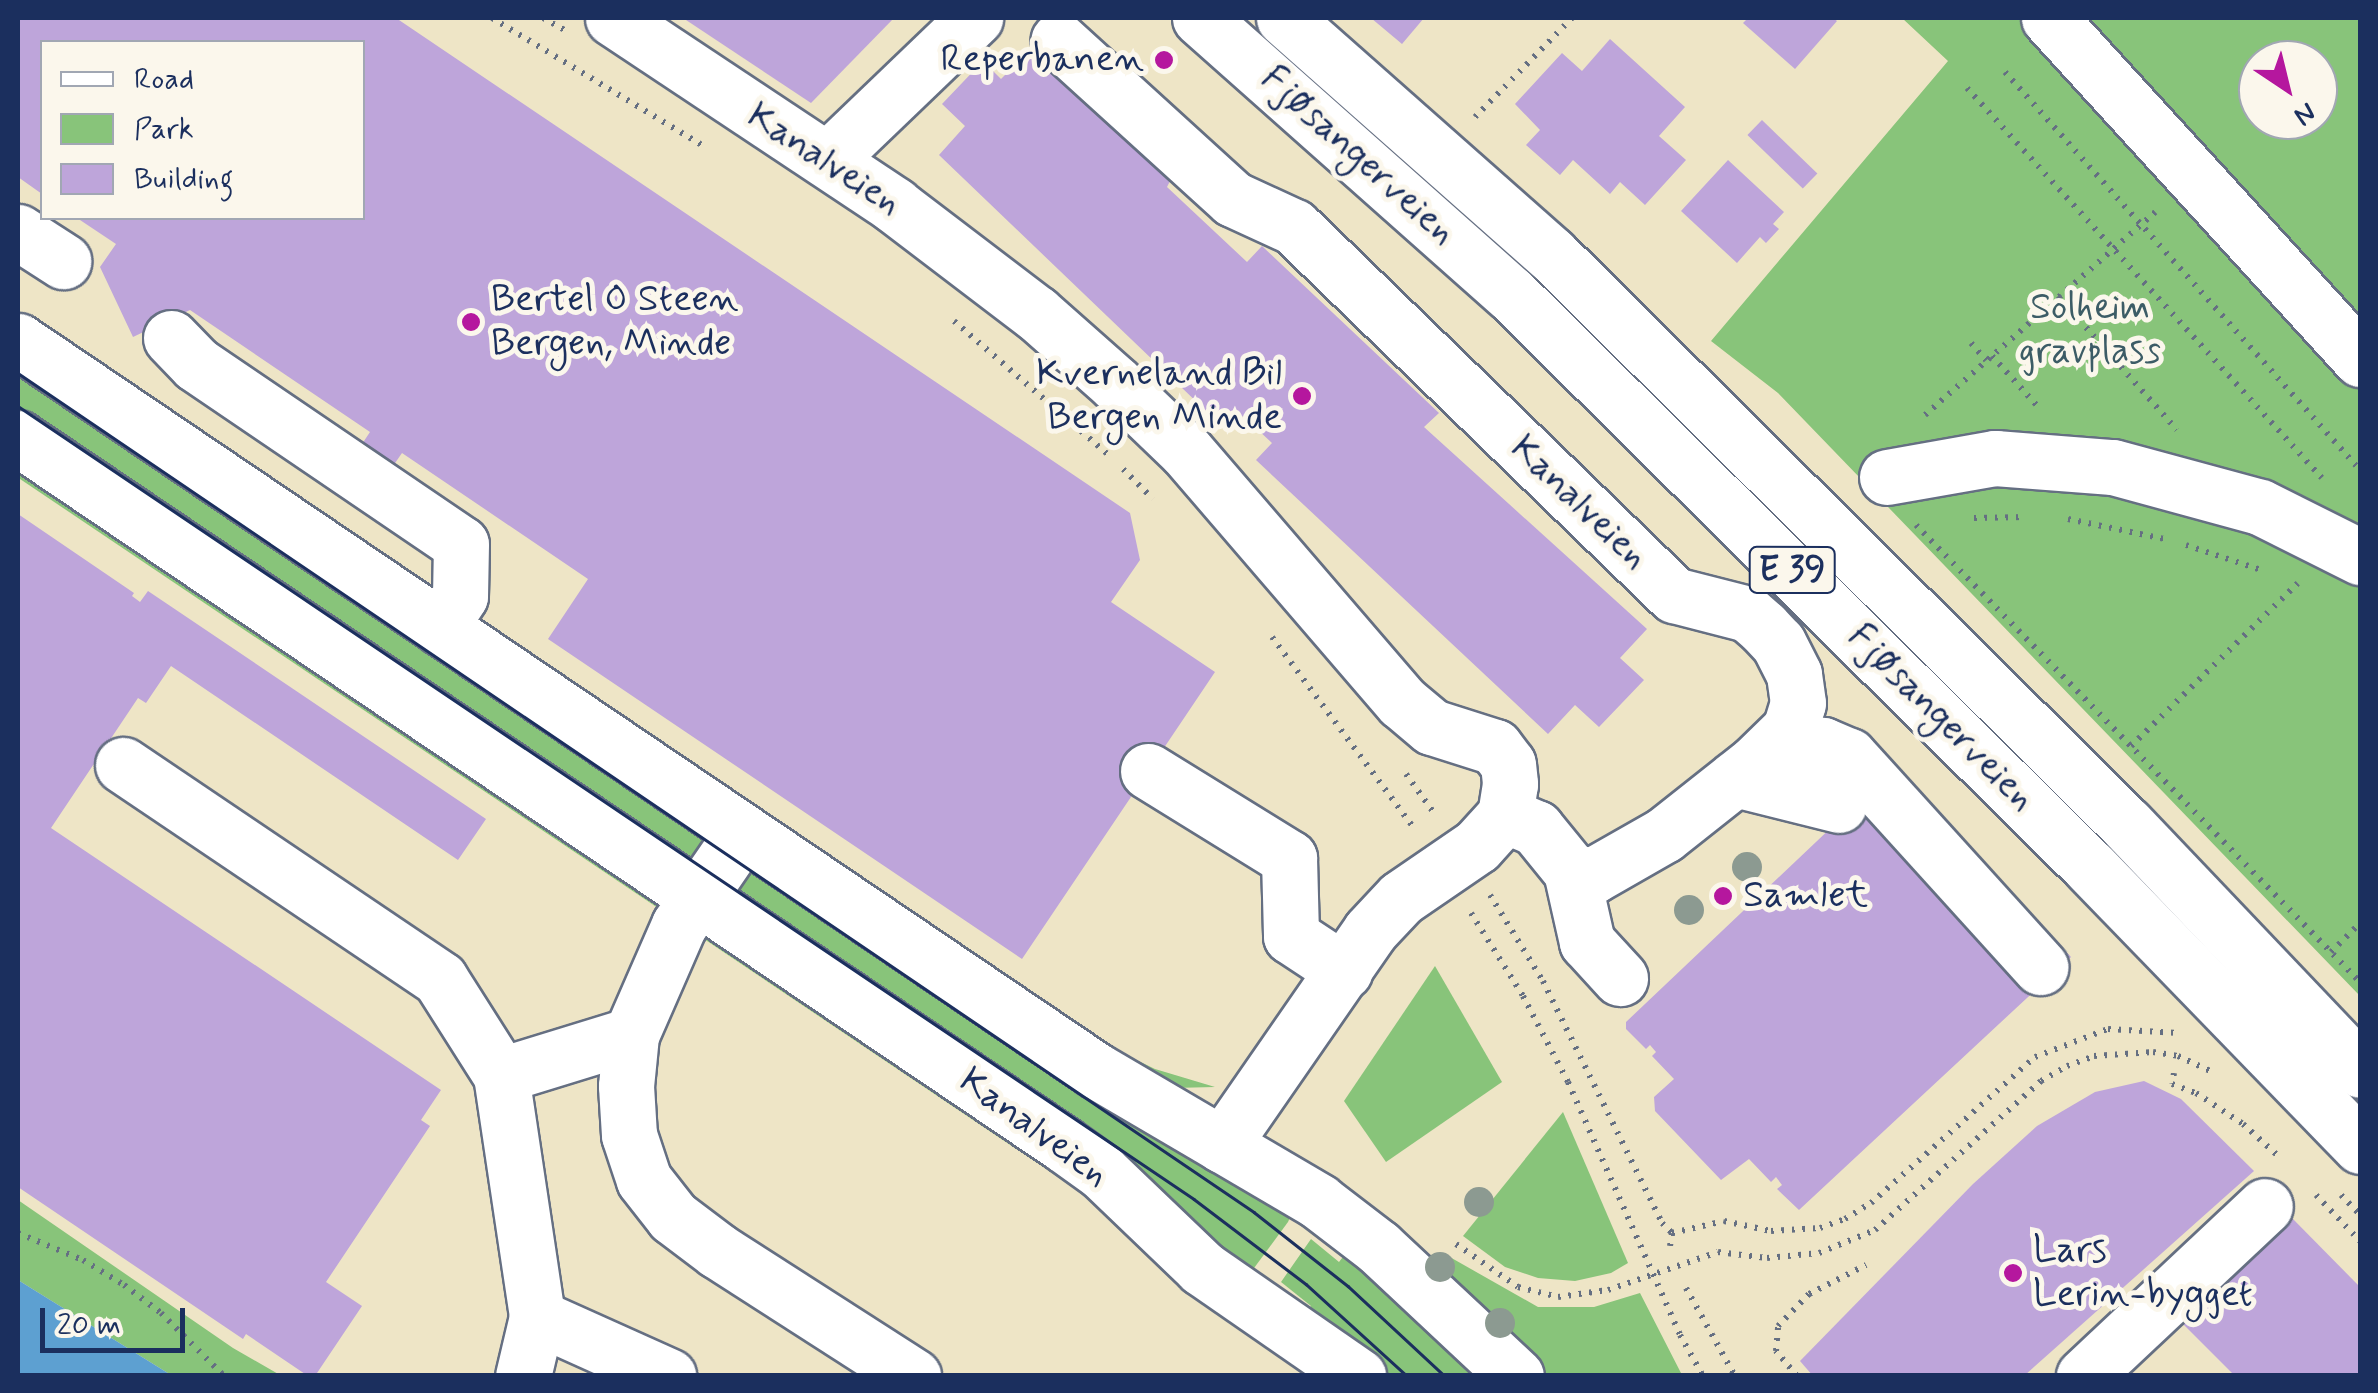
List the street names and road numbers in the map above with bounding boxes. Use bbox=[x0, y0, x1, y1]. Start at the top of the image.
street label: Fjøsangerveien bbox=[1251, 56, 1465, 256]
street label: Kanalveien bbox=[738, 93, 910, 227]
street label: Kanalveien bbox=[1500, 426, 1658, 580]
road number: E 39 bbox=[1747, 540, 1837, 600]
street label: Fjøsangerveien bbox=[1837, 614, 2045, 822]
street label: Kanalveien bbox=[950, 1058, 1118, 1198]

